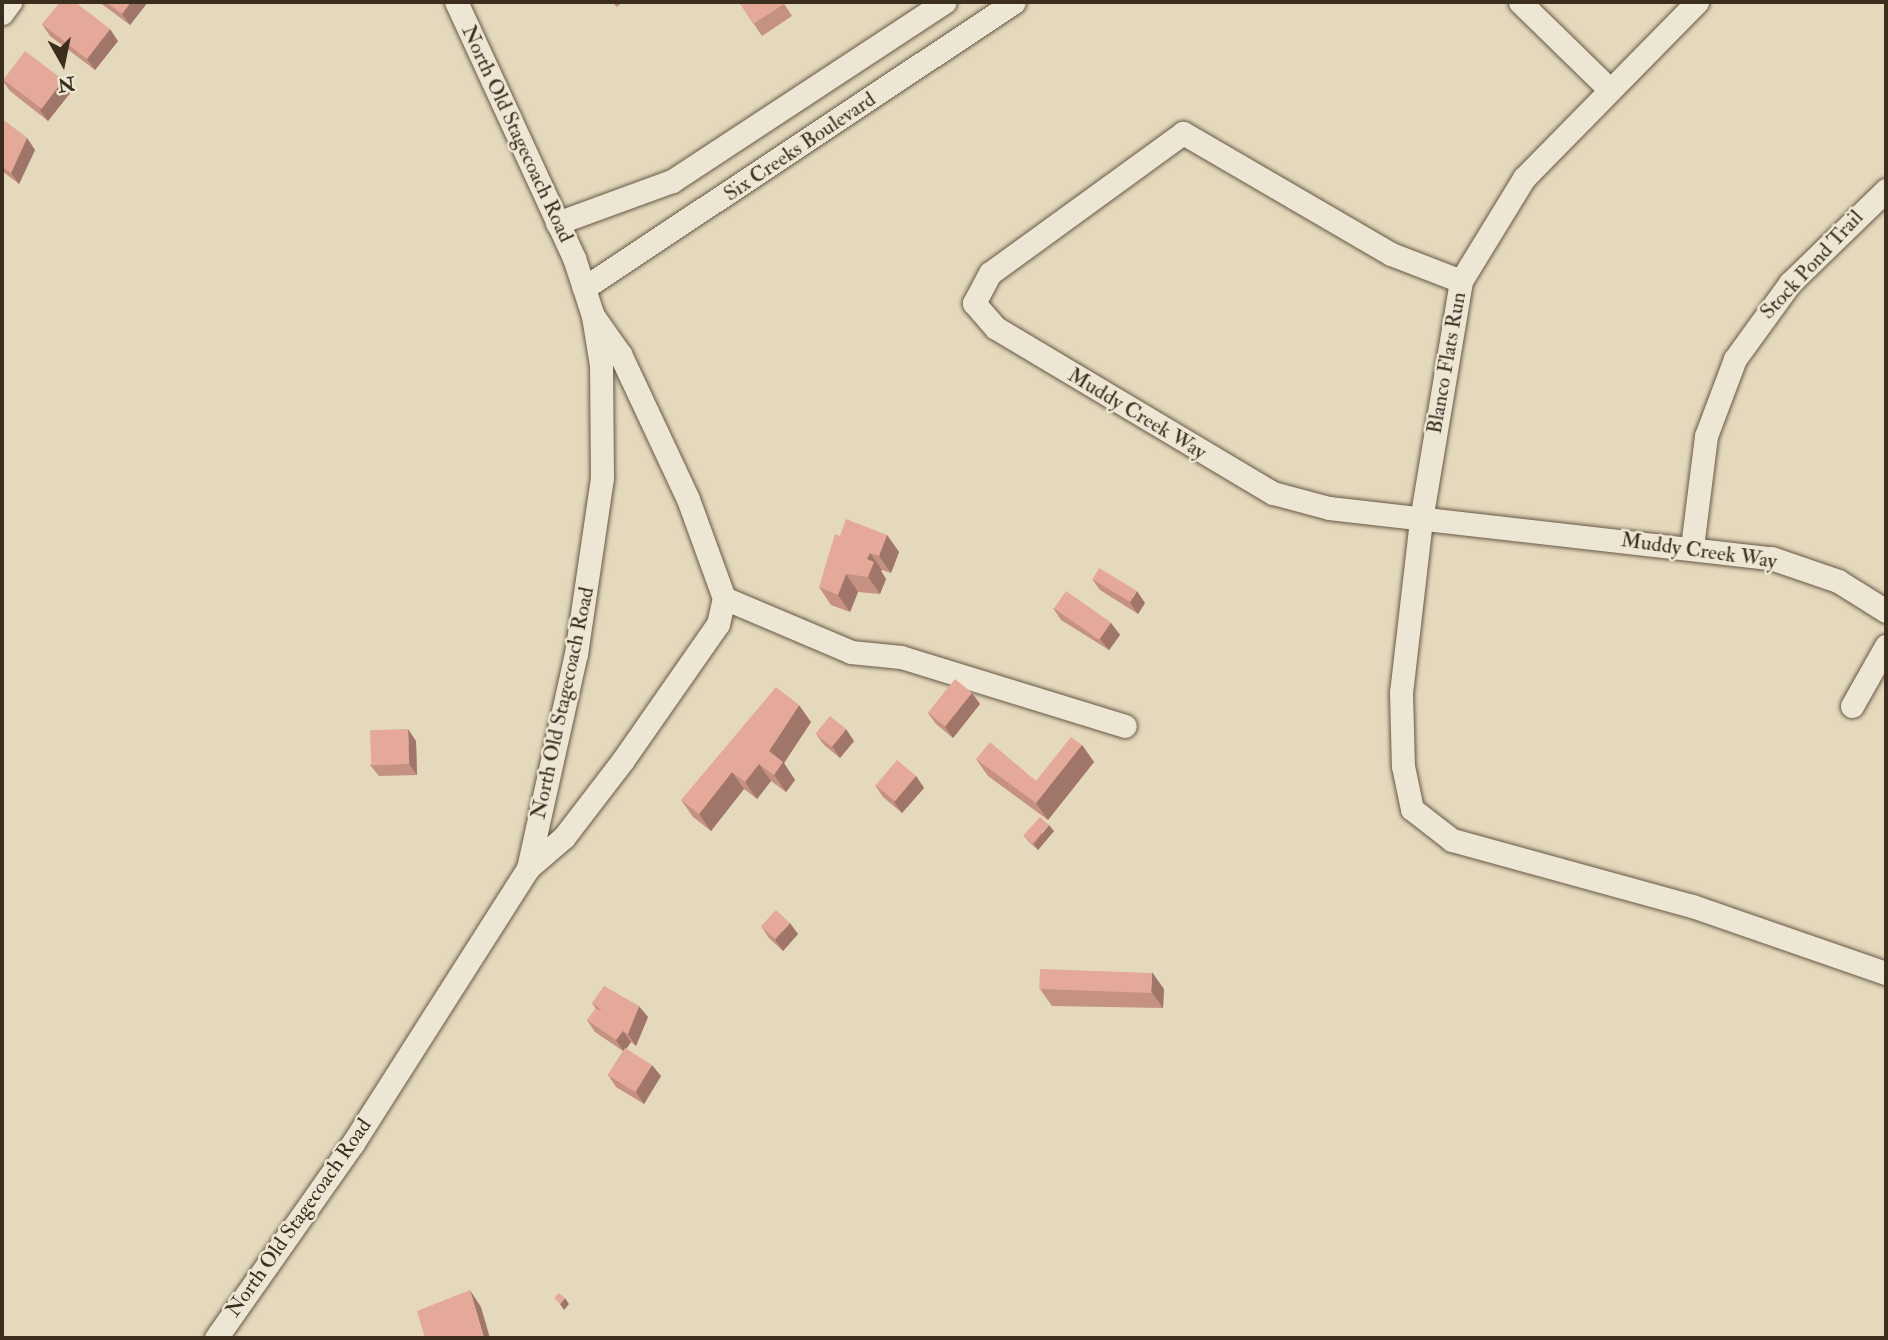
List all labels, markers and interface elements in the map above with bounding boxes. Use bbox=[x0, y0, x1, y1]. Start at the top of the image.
street label: North Old Stagecoach Road bbox=[456, 21, 578, 247]
north arrow bbox=[28, 28, 98, 98]
text: N bbox=[56, 71, 77, 97]
street label: Six Creeks Boulevard bbox=[719, 87, 881, 207]
street label: Stock Pond Trail bbox=[1755, 205, 1869, 325]
street label: Blanco Flats Run bbox=[1422, 290, 1472, 436]
street label: Muddy Creek Way bbox=[1063, 363, 1211, 465]
street label: Muddy Creek Way bbox=[1619, 528, 1779, 574]
street label: North Old Stagecoach Road bbox=[526, 585, 600, 821]
street label: North Old Stagecoach Road bbox=[221, 1114, 377, 1322]

